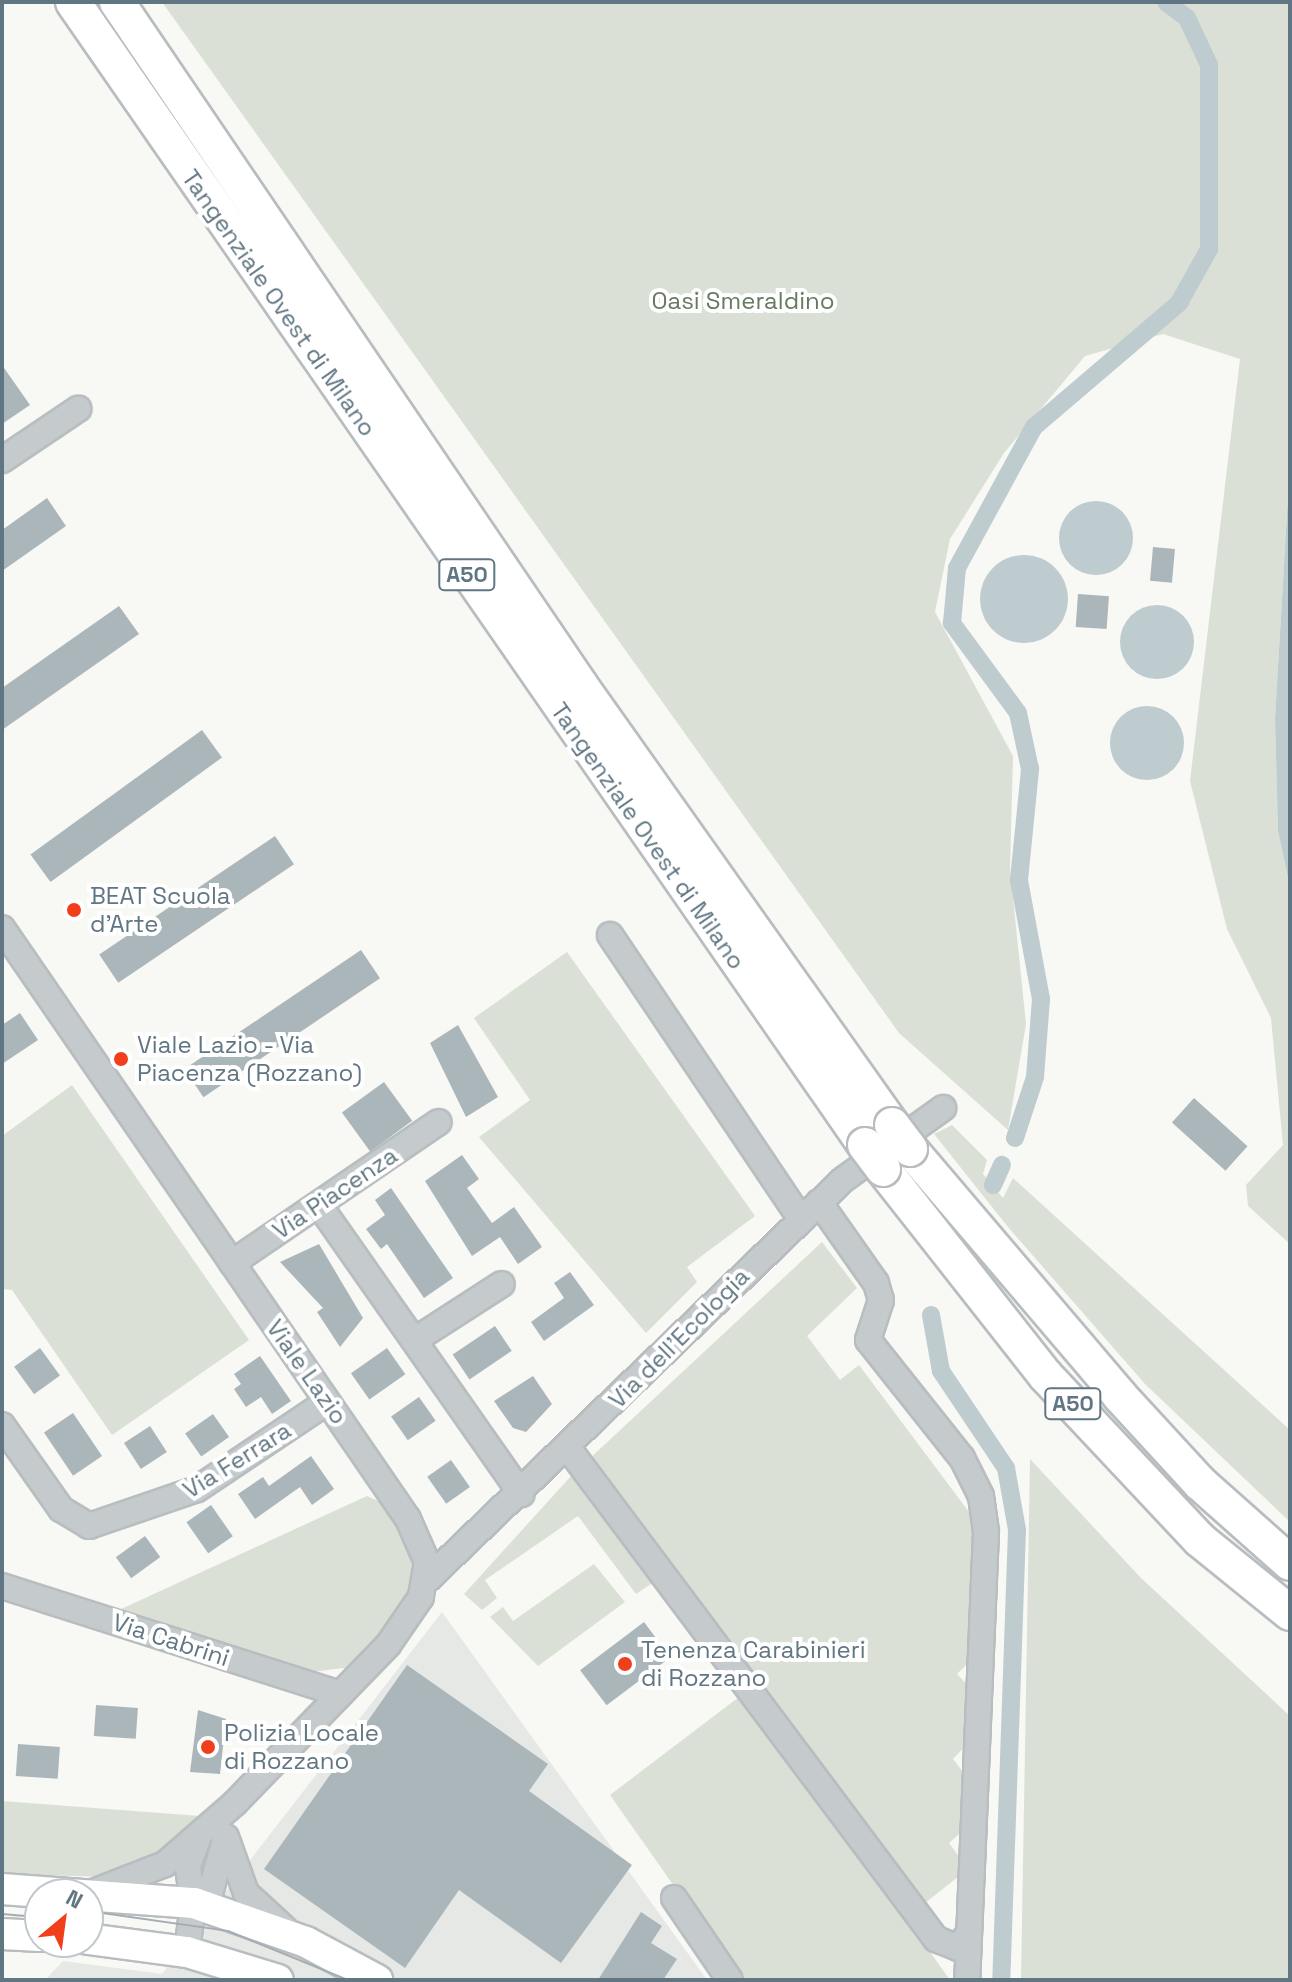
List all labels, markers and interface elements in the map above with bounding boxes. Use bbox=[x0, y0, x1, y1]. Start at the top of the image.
street label: Tangenziale Ovest di Milano bbox=[176, 164, 382, 442]
park label: Oasi Smeraldino bbox=[651, 287, 835, 315]
road number: A50 bbox=[437, 557, 497, 593]
street label: Tangenziale Ovest di Milano bbox=[545, 697, 751, 975]
place label: BEAT Scuola d'Arte bbox=[90, 882, 231, 938]
marker: BEAT Scuola d'Arte bbox=[65, 901, 83, 919]
place label: Viale Lazio - Via Piacenza (Rozzano) bbox=[137, 1031, 362, 1087]
marker: Viale Lazio - Via Piacenza (Rozzano) bbox=[112, 1050, 130, 1068]
street label: Via Piacenza bbox=[267, 1141, 403, 1245]
street label: Via dell'Ecologia bbox=[603, 1262, 755, 1414]
street label: Viale Lazio bbox=[261, 1314, 353, 1430]
road number: A50 bbox=[1043, 1386, 1103, 1422]
street label: Via Ferrara bbox=[178, 1416, 296, 1504]
street label: Via Cabrini bbox=[109, 1608, 233, 1672]
place label: Tenenza Carabinieri di Rozzano bbox=[641, 1636, 866, 1692]
marker: Tenenza Carabinieri di Rozzano bbox=[616, 1655, 634, 1673]
place label: Polizia Locale di Rozzano bbox=[224, 1719, 379, 1775]
marker: Polizia Locale di Rozzano bbox=[199, 1738, 217, 1756]
north arrow bbox=[24, 1878, 104, 1958]
text: N bbox=[61, 1883, 88, 1915]

